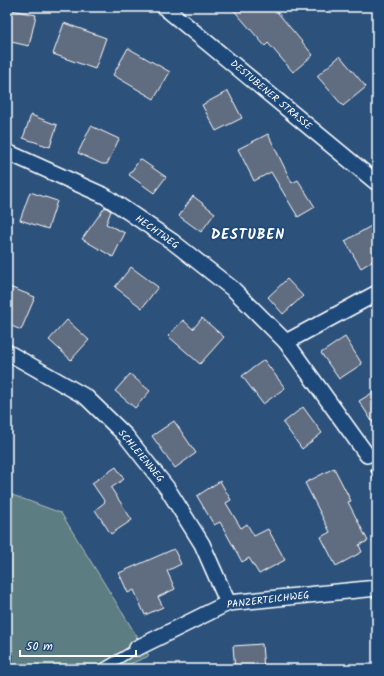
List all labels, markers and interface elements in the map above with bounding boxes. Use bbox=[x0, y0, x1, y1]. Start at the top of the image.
street label: DESTUBENER STRASSE bbox=[227, 56, 316, 135]
street label: HECHTWEG bbox=[132, 211, 182, 253]
district label: DESTUBEN bbox=[211, 224, 285, 246]
street label: SCHLEIENWEG bbox=[114, 426, 168, 486]
street label: PANZERTEICHWEG bbox=[226, 587, 310, 613]
scale bar bbox=[20, 632, 136, 658]
text: 50 m bbox=[26, 637, 53, 656]

